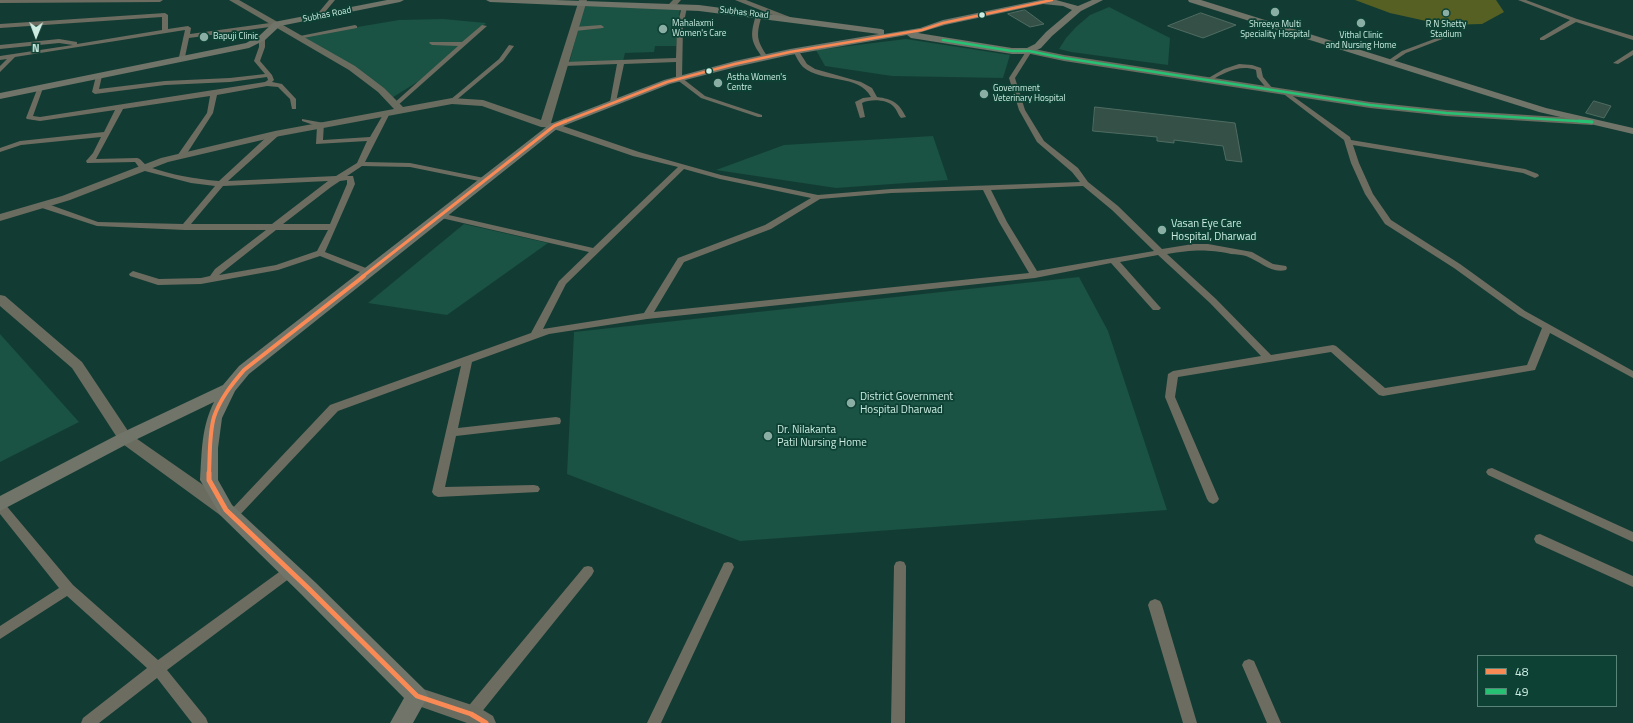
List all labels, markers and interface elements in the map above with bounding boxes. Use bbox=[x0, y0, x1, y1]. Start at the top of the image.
street label: Subhas Road bbox=[302, 5, 352, 25]
street label: Subhas Road bbox=[719, 5, 769, 21]
marker: Shreeya Multi Speciality Hospital bbox=[1269, 6, 1281, 18]
marker: R N Shetty Stadium bbox=[1441, 8, 1451, 18]
unlabelled marker bbox=[977, 10, 987, 20]
north arrow bbox=[16, 16, 56, 56]
marker: Vithal Clinic and Nursing Home bbox=[1355, 17, 1367, 29]
place label: Mahalaxmi Women's Care bbox=[672, 19, 726, 40]
place label: Shreeya Multi Speciality Hospital bbox=[1240, 20, 1310, 41]
place label: R N Shetty Stadium bbox=[1426, 20, 1466, 41]
marker: Mahalaxmi Women's Care bbox=[657, 23, 669, 35]
marker: Bapuji Clinic bbox=[198, 31, 210, 43]
place label: Vithal Clinic and Nursing Home bbox=[1326, 31, 1396, 52]
place label: Bapuji Clinic bbox=[213, 32, 258, 42]
text: N bbox=[32, 40, 40, 56]
unlabelled marker bbox=[704, 66, 714, 76]
place label: Astha Women's Centre bbox=[727, 73, 786, 94]
marker: Astha Women's Centre bbox=[712, 77, 724, 89]
place label: Government Veterinary Hospital bbox=[993, 84, 1065, 105]
marker: Government Veterinary Hospital bbox=[978, 88, 990, 100]
place label: Vasan Eye Care Hospital, Dharwad bbox=[1171, 217, 1256, 243]
marker: Vasan Eye Care Hospital, Dharwad bbox=[1156, 224, 1168, 236]
place label: District Government Hospital Dharwad bbox=[860, 390, 953, 416]
marker: District Government Hospital Dharwad bbox=[845, 397, 857, 409]
place label: Dr. Nilakanta Patil Nursing Home bbox=[777, 423, 867, 449]
marker: Dr. Nilakanta Patil Nursing Home bbox=[762, 430, 774, 442]
legend bbox=[1477, 655, 1617, 707]
text: 48 bbox=[1515, 662, 1528, 681]
text: 49 bbox=[1515, 682, 1528, 701]

